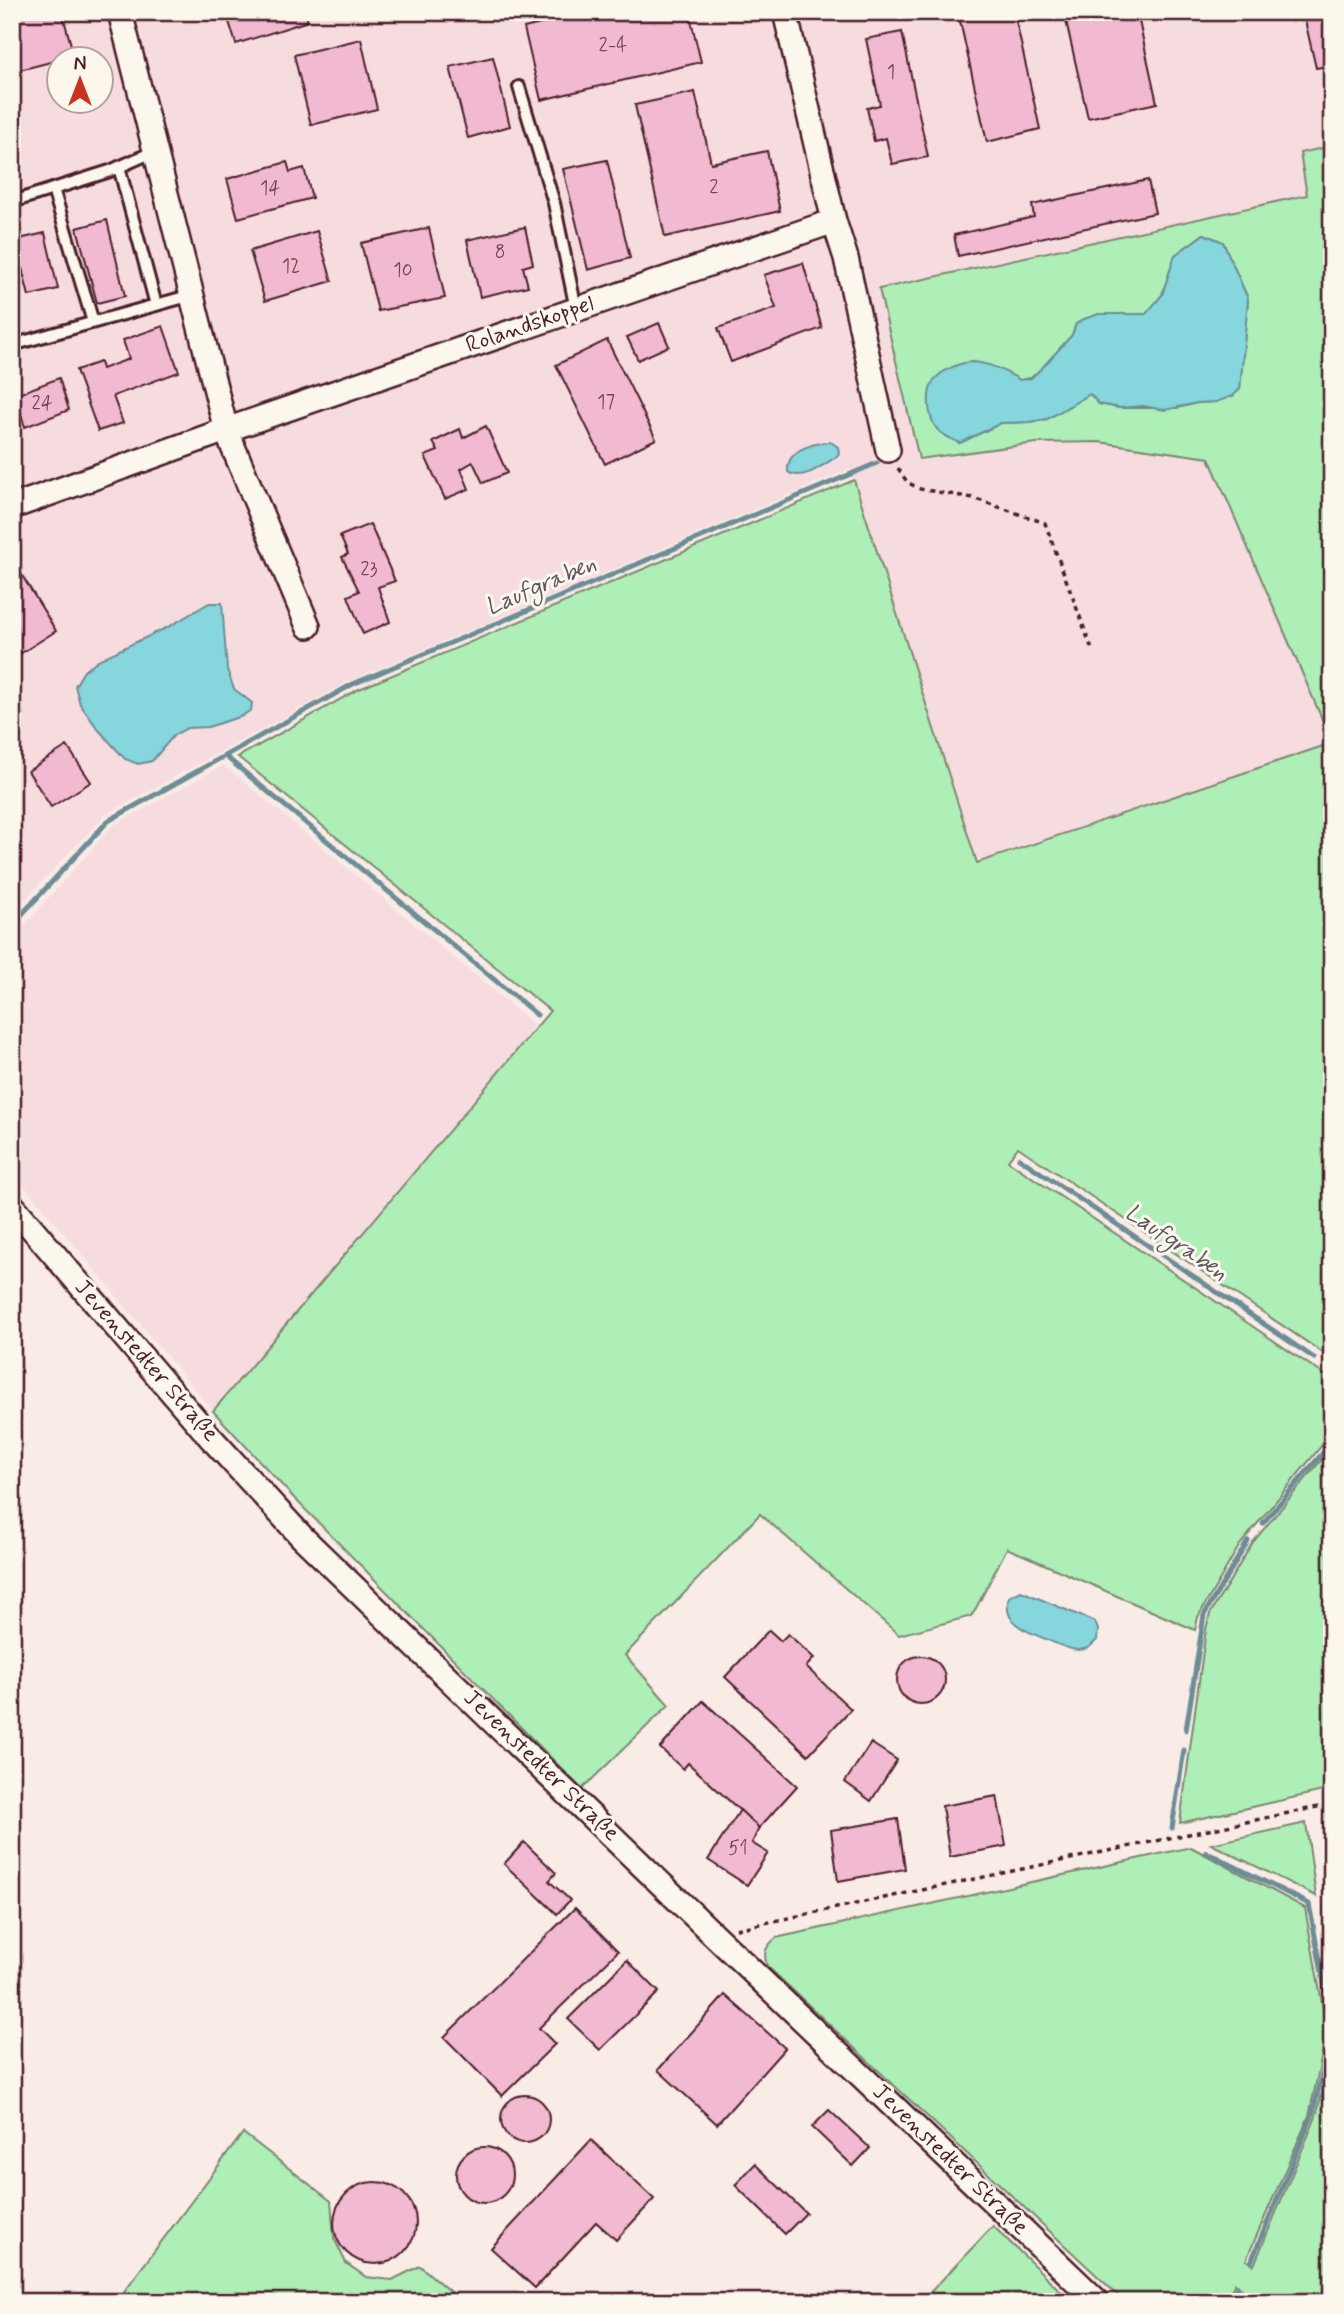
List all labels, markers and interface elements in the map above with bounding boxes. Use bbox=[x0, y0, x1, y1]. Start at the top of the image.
house number: 2-4 bbox=[599, 33, 627, 58]
north arrow bbox=[46, 46, 116, 116]
text: N bbox=[74, 52, 86, 77]
house number: 1 bbox=[887, 60, 895, 85]
house number: 2 bbox=[709, 175, 719, 200]
house number: 14 bbox=[260, 176, 280, 201]
house number: 8 bbox=[495, 240, 505, 265]
house number: 12 bbox=[282, 254, 300, 279]
house number: 10 bbox=[393, 258, 413, 283]
street label: Rolandskoppel bbox=[462, 289, 598, 361]
house number: 17 bbox=[597, 390, 615, 415]
house number: 24 bbox=[32, 391, 52, 416]
water label: Laufgraben bbox=[481, 549, 602, 625]
house number: 23 bbox=[360, 557, 378, 582]
water label: Laufgraben bbox=[1118, 1197, 1233, 1290]
street label: Jevenstedter Straße bbox=[67, 1274, 225, 1448]
street label: Jevenstedter Straße bbox=[457, 1684, 625, 1848]
house number: 51 bbox=[728, 1836, 748, 1861]
street label: Jevenstedter Straße bbox=[866, 2078, 1034, 2242]

